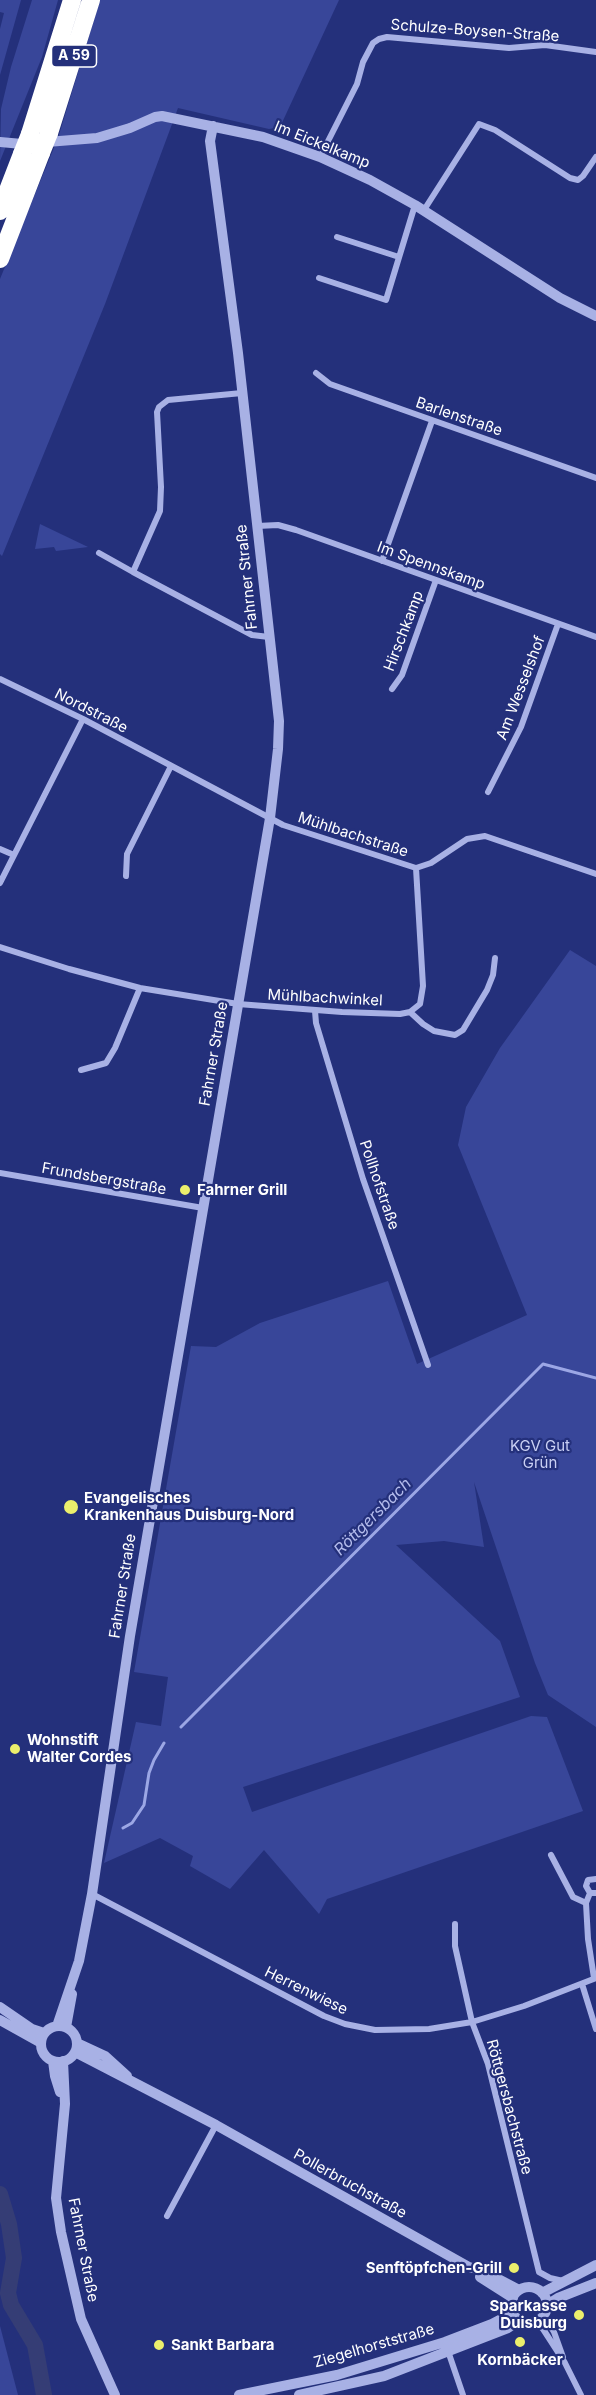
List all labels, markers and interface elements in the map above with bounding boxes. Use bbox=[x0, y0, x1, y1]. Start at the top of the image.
street label: Schulze-Boysen-Straße bbox=[390, 16, 560, 46]
road number: A 59 bbox=[52, 45, 97, 67]
street label: Im Eickelkamp bbox=[271, 118, 373, 172]
street label: Barlenstraße bbox=[413, 394, 505, 440]
street label: Fahrner Straße bbox=[233, 523, 261, 631]
street label: Im Spennskamp bbox=[375, 538, 487, 594]
street label: Hirschkamp bbox=[380, 588, 428, 674]
street label: Am Wesselshof bbox=[493, 633, 549, 743]
street label: Nordstraße bbox=[51, 685, 131, 737]
street label: Mühlbachstraße bbox=[296, 809, 410, 861]
street label: Mühlbachwinkel bbox=[267, 986, 383, 1010]
street label: Fahrner Straße bbox=[196, 1000, 232, 1108]
street label: Pollhofstraße bbox=[355, 1138, 403, 1232]
street label: Frundsbergstraße bbox=[40, 1159, 168, 1199]
place label: Fahrner Grill bbox=[197, 1181, 287, 1199]
marker: Fahrner Grill bbox=[178, 1183, 192, 1197]
park label: KGV Gut Grün bbox=[510, 1437, 570, 1472]
water label: Röttgersbach bbox=[330, 1474, 416, 1560]
place label: Evangelisches Krankenhaus Duisburg-Nord bbox=[84, 1489, 294, 1524]
marker: Evangelisches Krankenhaus Duisburg-Nord bbox=[62, 1498, 80, 1516]
street label: Fahrner Straße bbox=[106, 1532, 140, 1640]
place label: Wohnstift Walter Cordes bbox=[27, 1731, 131, 1766]
marker: Wohnstift Walter Cordes bbox=[8, 1742, 22, 1756]
street label: Herrenwiese bbox=[262, 1963, 350, 2019]
street label: Röttgersbachstraße bbox=[482, 2037, 536, 2177]
street label: Pollerbruchstraße bbox=[290, 2145, 410, 2223]
street label: Fahrner Straße bbox=[64, 2196, 102, 2304]
place label: Senftöpfchen-Grill bbox=[366, 2259, 502, 2277]
marker: Senftöpfchen-Grill bbox=[507, 2261, 521, 2275]
place label: Sparkasse Duisburg bbox=[489, 2297, 567, 2332]
marker: Sparkasse Duisburg bbox=[572, 2308, 586, 2322]
street label: Ziegelhorststraße bbox=[312, 2320, 436, 2372]
marker: Kornbäcker bbox=[513, 2335, 527, 2349]
place label: Sankt Barbara bbox=[171, 2336, 275, 2354]
marker: Sankt Barbara bbox=[152, 2338, 166, 2352]
place label: Kornbäcker bbox=[477, 2351, 563, 2369]

